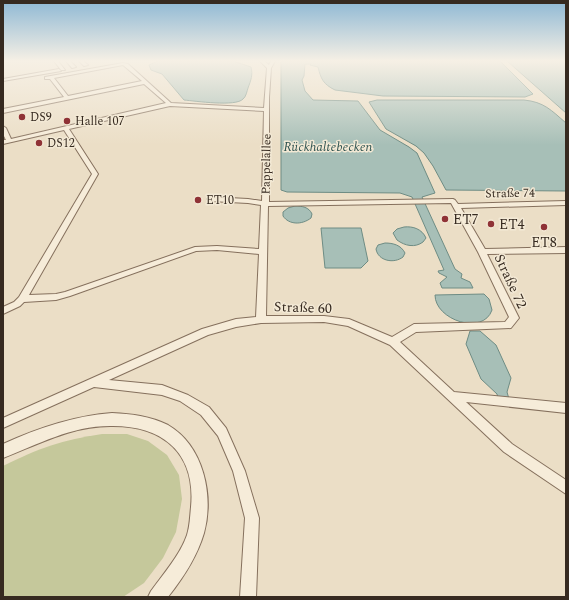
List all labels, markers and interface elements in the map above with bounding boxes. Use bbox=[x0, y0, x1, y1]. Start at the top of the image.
place label: DS9 bbox=[30, 108, 52, 127]
marker: DS9 bbox=[17, 112, 27, 122]
place label: Halle 107 bbox=[75, 112, 124, 131]
marker: Halle 107 bbox=[62, 116, 72, 126]
street label: Pappelallee bbox=[256, 133, 277, 195]
place label: DS12 bbox=[47, 134, 75, 153]
water label: Rückhaltebecken bbox=[284, 137, 373, 157]
marker: DS12 bbox=[34, 138, 44, 148]
street label: Straße 74 bbox=[485, 184, 535, 203]
place label: ET10 bbox=[206, 191, 234, 210]
marker: ET10 bbox=[193, 195, 203, 205]
place label: ET7 bbox=[453, 209, 479, 230]
marker: ET7 bbox=[440, 214, 450, 224]
place label: ET4 bbox=[499, 214, 525, 235]
marker: ET4 bbox=[486, 219, 496, 229]
marker: ET8 bbox=[539, 222, 549, 232]
place label: ET8 bbox=[531, 232, 557, 253]
street label: Straße 72 bbox=[489, 251, 532, 312]
street label: Straße 60 bbox=[274, 296, 332, 319]

